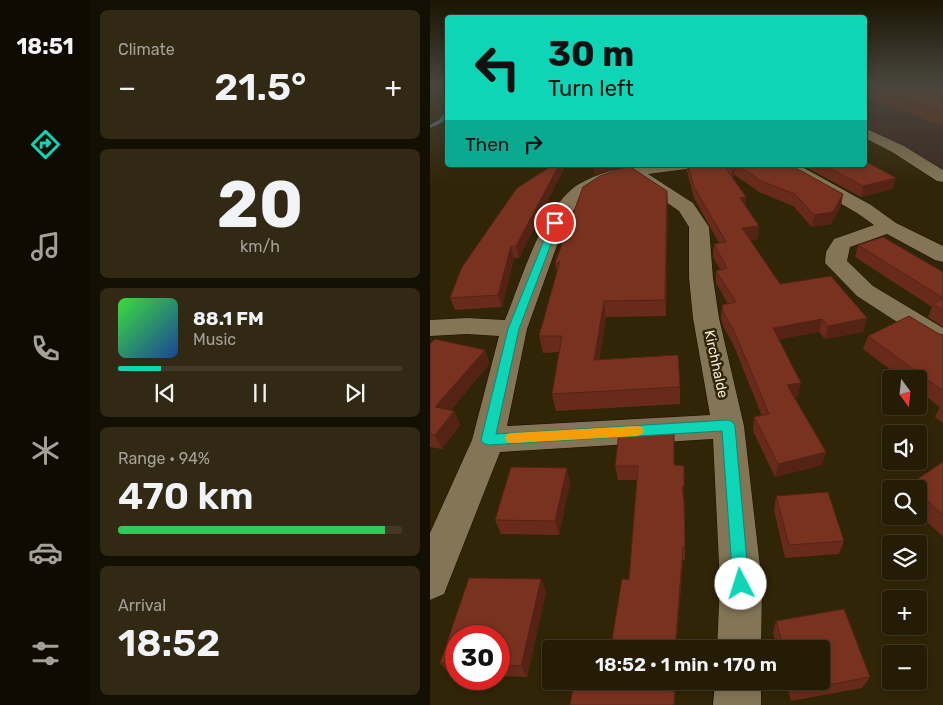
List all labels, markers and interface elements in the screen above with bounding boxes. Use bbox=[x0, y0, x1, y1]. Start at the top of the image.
text: 18:51 bbox=[16, 33, 74, 60]
text: 30 m bbox=[548, 33, 634, 75]
icon: left bbox=[465, 35, 530, 100]
text: Climate bbox=[118, 40, 175, 59]
text: 21.5° bbox=[214, 64, 306, 110]
text: − bbox=[118, 71, 136, 104]
text: + bbox=[385, 71, 402, 104]
text: Turn left bbox=[548, 75, 634, 102]
icon: directions bbox=[28, 127, 63, 162]
icon: right bbox=[519, 130, 547, 158]
text: Then bbox=[465, 133, 509, 156]
text: 20 bbox=[217, 166, 303, 243]
pin bbox=[534, 202, 576, 244]
icon: arrive bbox=[541, 209, 569, 237]
icon: music bbox=[28, 229, 63, 264]
text: km/h bbox=[240, 237, 280, 256]
text: 88.1 FM bbox=[193, 307, 264, 330]
street label: Kirchhalde bbox=[701, 328, 732, 400]
text: Music bbox=[193, 330, 236, 349]
icon: phone bbox=[28, 331, 63, 366]
north arrow bbox=[882, 370, 928, 415]
map controls bbox=[882, 370, 927, 690]
icon: previous bbox=[151, 379, 179, 407]
icon: pause bbox=[246, 379, 274, 407]
icon: next bbox=[341, 379, 369, 407]
button: sound bbox=[882, 425, 927, 470]
icon: climate bbox=[28, 433, 63, 468]
text: Range · 94% bbox=[118, 449, 210, 468]
text: 470 km bbox=[118, 473, 254, 519]
button: search bbox=[882, 480, 927, 525]
icon: car bbox=[28, 535, 63, 570]
button: layers bbox=[882, 535, 927, 580]
position arrow bbox=[714, 557, 766, 609]
button: + bbox=[882, 590, 927, 635]
text: Arrival bbox=[118, 596, 166, 615]
text: 18:52 bbox=[118, 620, 220, 666]
speed limit sign: 30 bbox=[445, 625, 510, 690]
icon: filters bbox=[28, 636, 63, 671]
button: − bbox=[882, 645, 927, 690]
text: 18:52 · 1 min · 170 m bbox=[595, 653, 777, 676]

